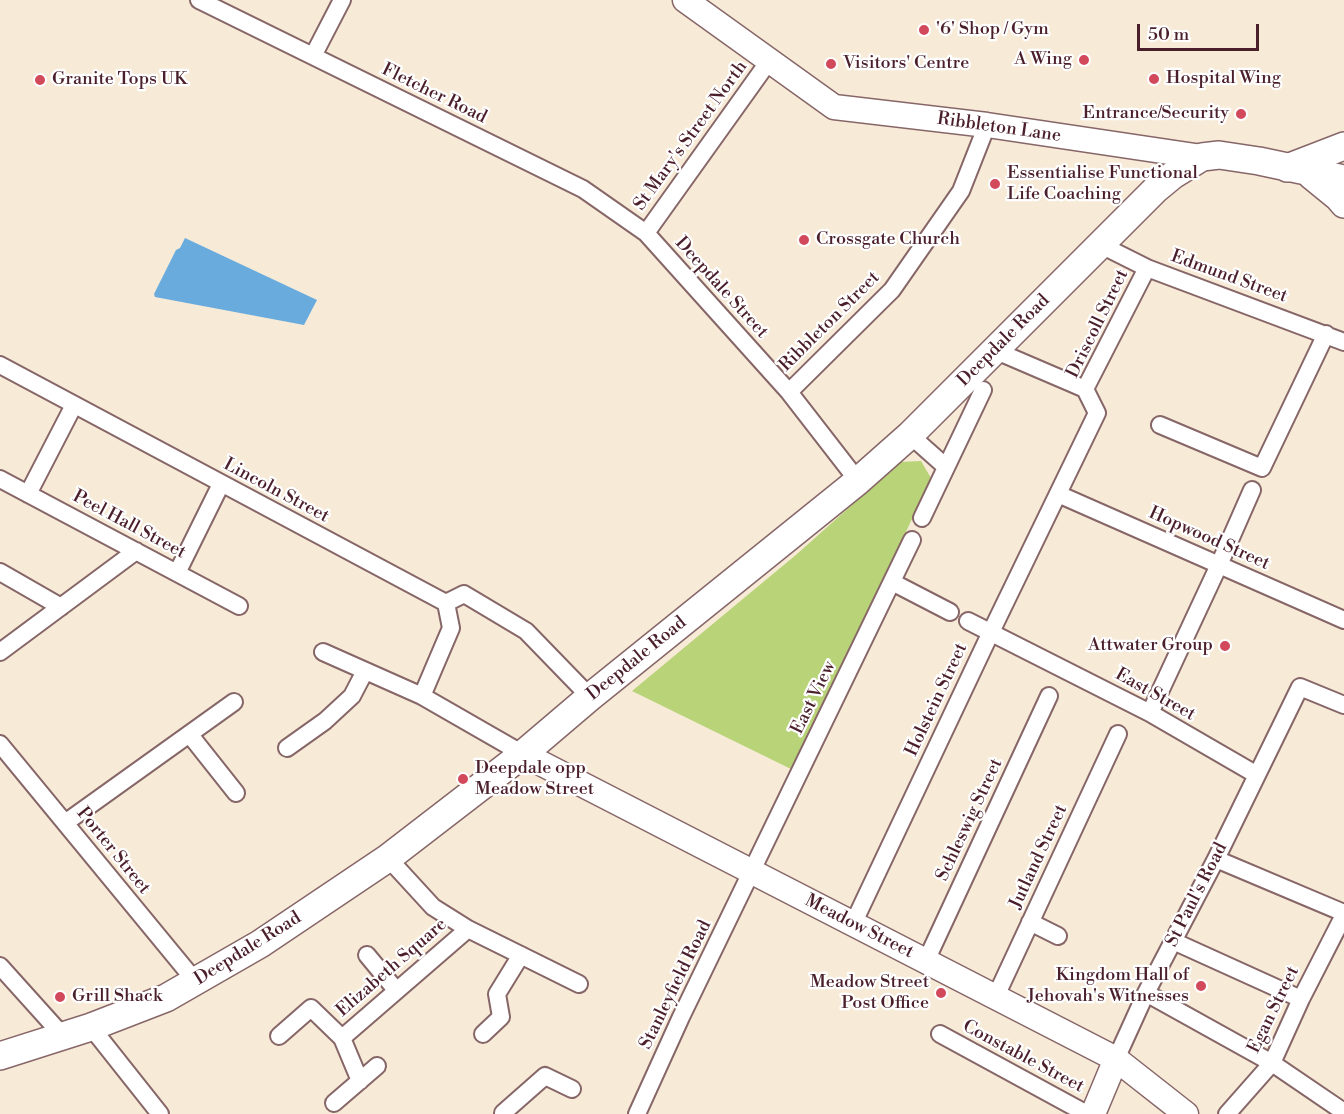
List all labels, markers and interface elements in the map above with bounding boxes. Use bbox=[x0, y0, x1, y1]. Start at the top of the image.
scale bar bbox=[1140, 12, 1262, 50]
place label: '6' Shop / Gym bbox=[936, 19, 1049, 41]
marker: '6' Shop / Gym bbox=[917, 23, 931, 37]
text: 50 m bbox=[1148, 23, 1189, 46]
place label: A Wing bbox=[1014, 49, 1072, 71]
place label: Visitors' Centre bbox=[843, 53, 969, 75]
marker: A Wing bbox=[1077, 53, 1091, 67]
street label: St Mary's Street North bbox=[629, 57, 753, 215]
marker: Visitors' Centre bbox=[824, 57, 838, 71]
street label: Fletcher Road bbox=[378, 59, 490, 129]
place label: Hospital Wing bbox=[1166, 68, 1281, 90]
place label: Granite Tops UK bbox=[52, 69, 187, 91]
marker: Hospital Wing bbox=[1147, 72, 1161, 86]
marker: Granite Tops UK bbox=[33, 73, 47, 87]
place label: Entrance/Security bbox=[1083, 103, 1229, 125]
marker: Entrance/Security bbox=[1234, 107, 1248, 121]
street label: Ribbleton Lane bbox=[936, 109, 1062, 147]
place label: Essentialise Functional Life Coaching bbox=[1007, 163, 1198, 206]
marker: Essentialise Functional Life Coaching bbox=[988, 177, 1002, 191]
place label: Crossgate Church bbox=[816, 229, 960, 251]
street label: Deepdale Street bbox=[670, 233, 772, 343]
marker: Crossgate Church bbox=[797, 233, 811, 247]
street label: Edmund Street bbox=[1168, 246, 1290, 308]
street label: Driscoll Street bbox=[1062, 266, 1134, 382]
street label: Ribbleton Street bbox=[775, 267, 885, 377]
street label: Deepdale Road bbox=[953, 290, 1055, 392]
street label: Lincoln Street bbox=[220, 454, 332, 528]
street label: Peel Hall Street bbox=[69, 486, 189, 564]
street label: Hopwood Street bbox=[1145, 503, 1273, 575]
street label: Deepdale Road bbox=[583, 612, 691, 706]
place label: Attwater Group bbox=[1088, 635, 1213, 657]
marker: Attwater Group bbox=[1218, 639, 1232, 653]
street label: Holstein Street bbox=[901, 640, 973, 760]
street label: East View bbox=[787, 658, 841, 738]
street label: East Street bbox=[1111, 664, 1199, 726]
street label: Schleswig Street bbox=[932, 755, 1008, 885]
place label: Deepdale opp Meadow Street bbox=[475, 758, 594, 800]
marker: Deepdale opp Meadow Street bbox=[456, 772, 470, 786]
street label: Jutland Street bbox=[1005, 801, 1073, 913]
street label: Porter Street bbox=[72, 803, 154, 899]
street label: St Paul's Road bbox=[1162, 839, 1232, 951]
street label: Meadow Street bbox=[801, 890, 917, 964]
street label: Deepdale Road bbox=[191, 908, 305, 990]
street label: Elizabeth Square bbox=[332, 914, 452, 1022]
street label: Stanleyfield Road bbox=[635, 917, 717, 1053]
street label: Egan Street bbox=[1244, 963, 1304, 1057]
place label: Kingdom Hall of Jehovah's Witnesses bbox=[1027, 965, 1189, 1008]
place label: Meadow Street Post Office bbox=[810, 972, 929, 1014]
marker: Kingdom Hall of Jehovah's Witnesses bbox=[1194, 979, 1208, 993]
place label: Grill Shack bbox=[72, 986, 162, 1008]
marker: Meadow Street Post Office bbox=[934, 986, 948, 1000]
marker: Grill Shack bbox=[53, 990, 67, 1004]
street label: Constable Street bbox=[959, 1016, 1087, 1098]

